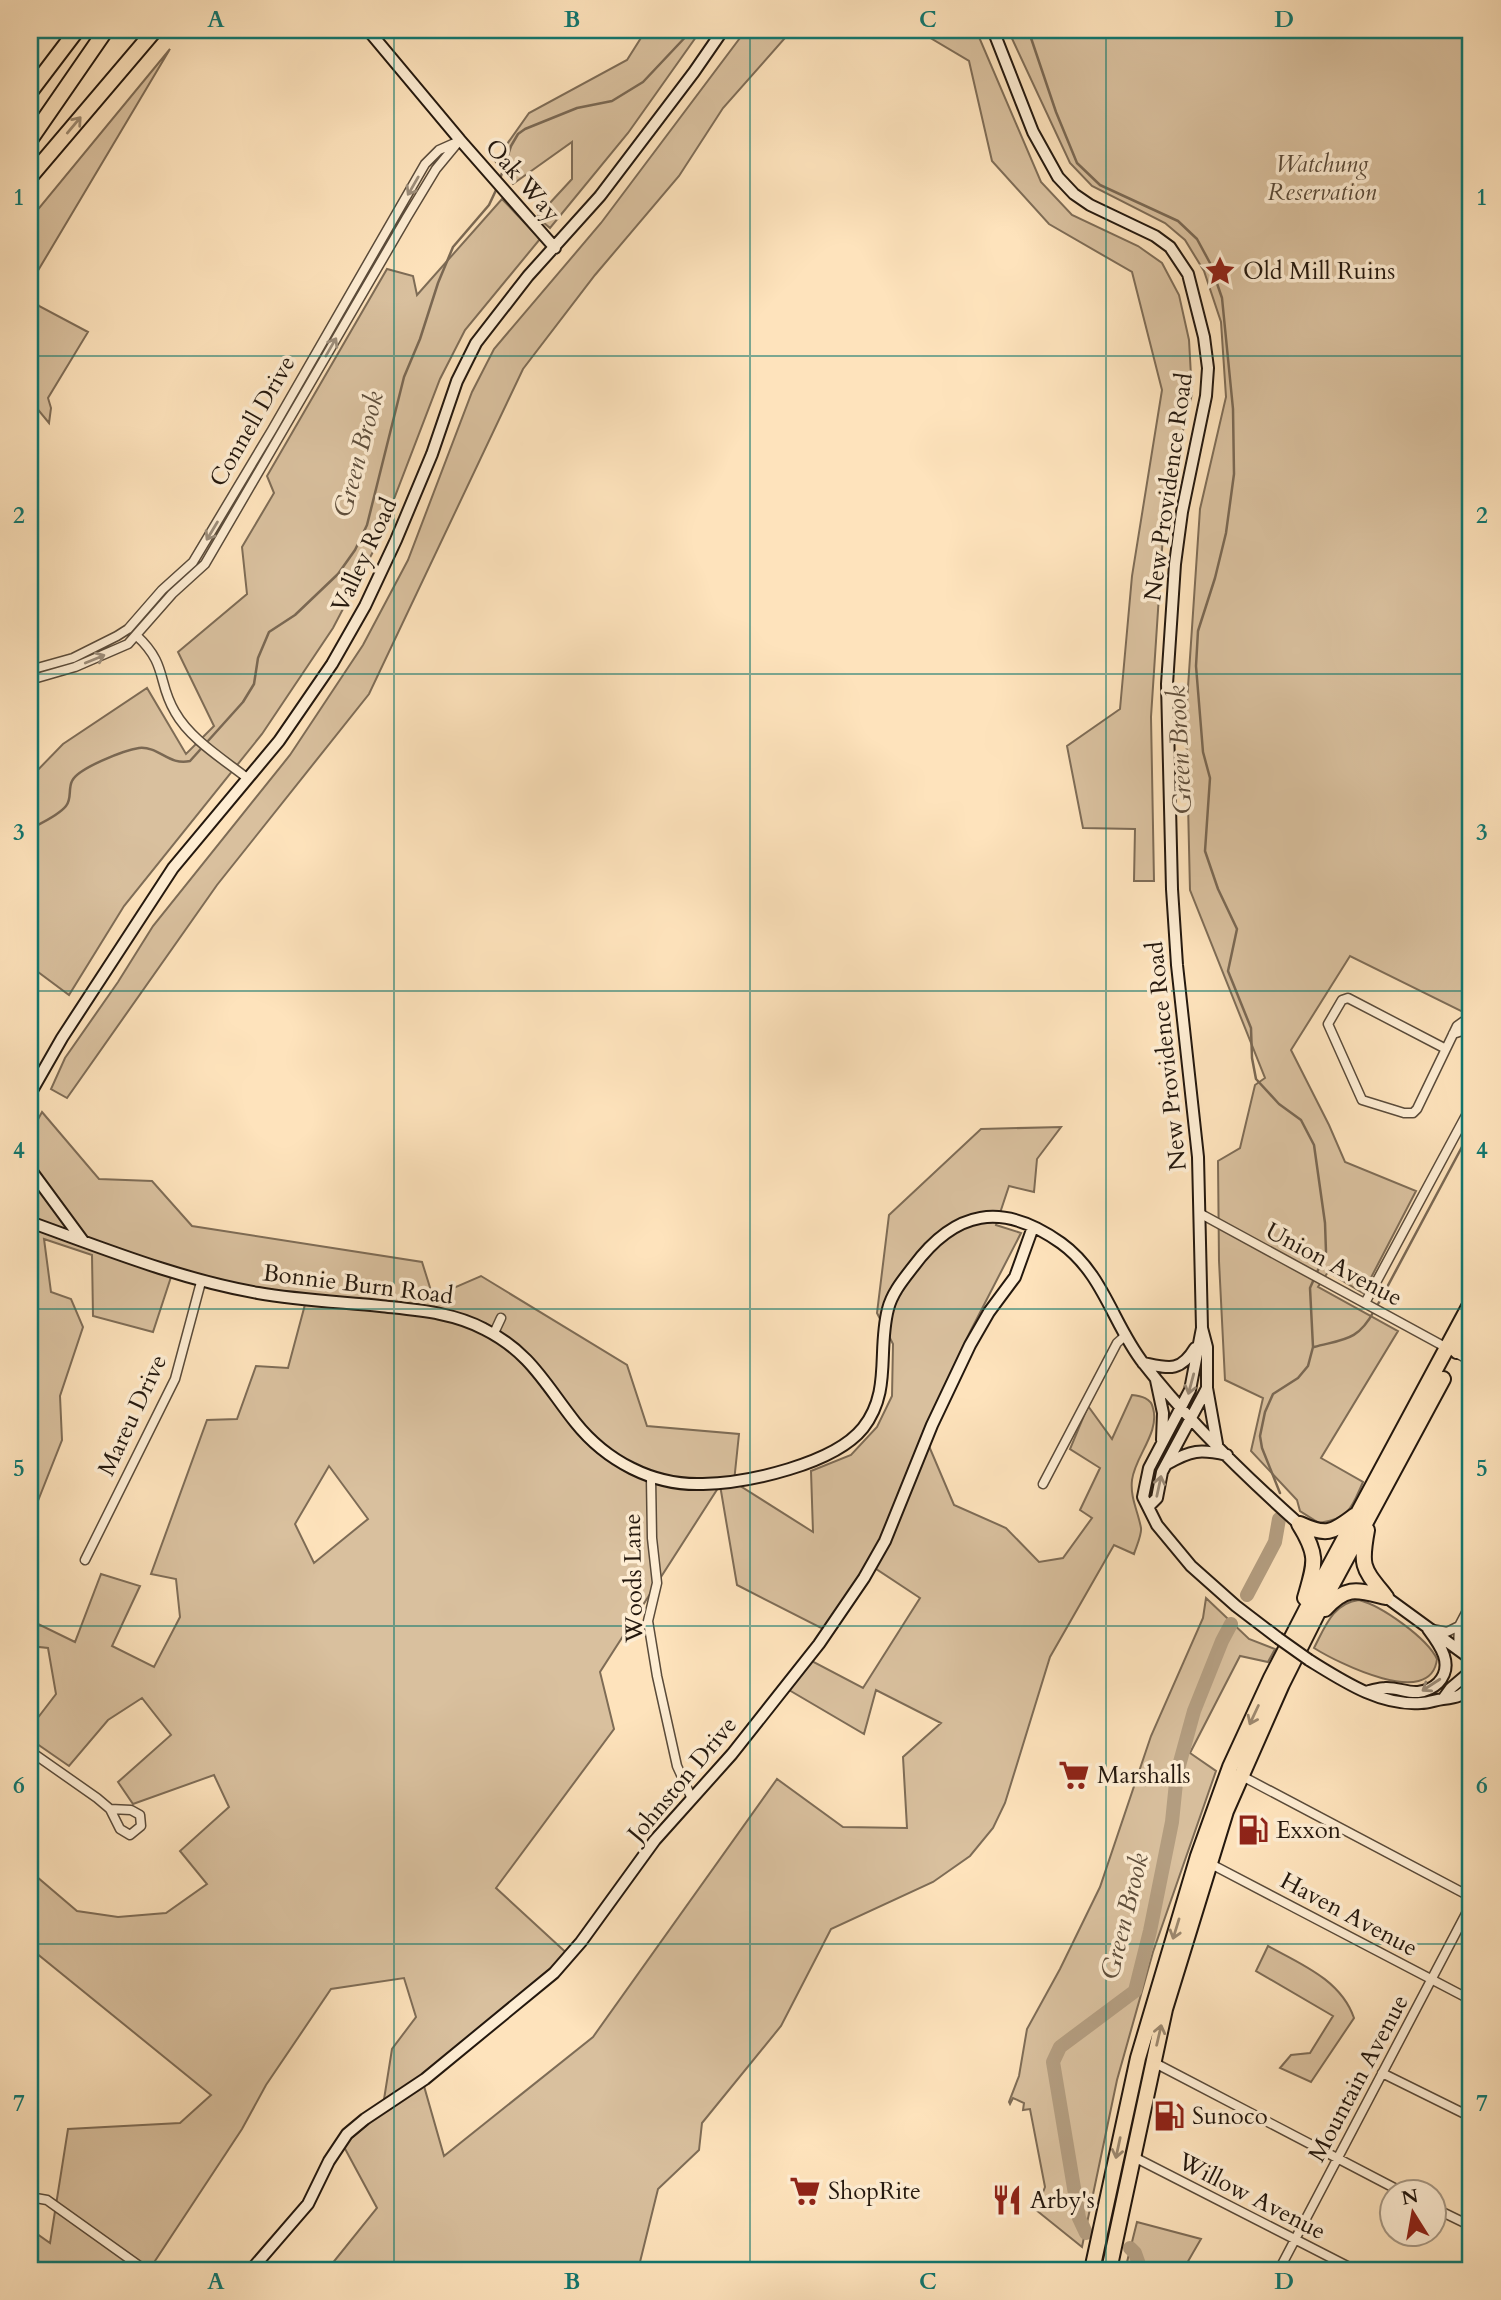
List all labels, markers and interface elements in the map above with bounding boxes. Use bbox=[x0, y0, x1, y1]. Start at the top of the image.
text: A bbox=[207, 4, 225, 35]
text: B bbox=[564, 4, 580, 35]
text: C bbox=[919, 4, 937, 35]
text: D bbox=[1274, 4, 1294, 35]
one-way arrow bbox=[66, 117, 82, 135]
street label: Oak Way bbox=[477, 132, 568, 229]
park label: Watchung Reservation bbox=[1268, 148, 1377, 209]
one-way arrow bbox=[406, 175, 420, 195]
text: 1 bbox=[13, 182, 25, 213]
text: 1 bbox=[1476, 182, 1488, 213]
place icon: Old Mill Ruins bbox=[1203, 254, 1237, 288]
place label: Old Mill Ruins bbox=[1243, 255, 1395, 288]
one-way arrow bbox=[324, 337, 338, 357]
street label: Connell Drive bbox=[202, 350, 303, 493]
street label: New Providence Road bbox=[1136, 371, 1201, 603]
water label: Green Brook bbox=[325, 387, 392, 521]
street label: Valley Road bbox=[324, 492, 405, 618]
text: 2 bbox=[13, 500, 25, 531]
text: 2 bbox=[1476, 500, 1488, 531]
one-way arrow bbox=[205, 520, 219, 540]
one-way arrow bbox=[83, 652, 105, 665]
water label: Green Brook bbox=[1159, 685, 1200, 815]
text: 3 bbox=[13, 817, 25, 848]
text: 3 bbox=[1476, 817, 1488, 848]
street label: New Providence Road bbox=[1138, 940, 1195, 1172]
text: 4 bbox=[13, 1135, 25, 1166]
text: 4 bbox=[1476, 1135, 1488, 1166]
street label: Union Avenue bbox=[1259, 1214, 1408, 1314]
street label: Bonnie Burn Road bbox=[261, 1256, 455, 1313]
street label: Mareu Drive bbox=[90, 1349, 175, 1481]
one-way arrow bbox=[1183, 1373, 1196, 1395]
text: 5 bbox=[13, 1453, 25, 1484]
text: 5 bbox=[1476, 1453, 1488, 1484]
one-way arrow bbox=[1153, 1475, 1167, 1498]
street label: Woods Lane bbox=[616, 1513, 651, 1644]
one-way arrow bbox=[1421, 1678, 1441, 1692]
one-way arrow bbox=[1247, 1704, 1260, 1725]
street label: Johnston Drive bbox=[618, 1709, 745, 1851]
supermarket icon: Marshalls bbox=[1057, 1758, 1091, 1792]
place label: Marshalls bbox=[1097, 1759, 1191, 1792]
text: 6 bbox=[13, 1770, 25, 1801]
text: 6 bbox=[1476, 1770, 1488, 1801]
fuel station icon: Exxon bbox=[1236, 1813, 1270, 1847]
place label: Exxon bbox=[1276, 1814, 1342, 1847]
water label: Green Brook bbox=[1092, 1849, 1157, 1983]
street label: Haven Avenue bbox=[1274, 1864, 1423, 1965]
one-way arrow bbox=[1169, 1917, 1182, 1939]
street label: Mountain Avenue bbox=[1300, 1989, 1416, 2168]
one-way arrow bbox=[1153, 2024, 1166, 2047]
text: 7 bbox=[13, 2088, 25, 2119]
text: 7 bbox=[1476, 2088, 1488, 2119]
fuel station icon: Sunoco bbox=[1152, 2099, 1186, 2133]
place label: Sunoco bbox=[1192, 2100, 1268, 2133]
one-way arrow bbox=[1111, 2136, 1125, 2159]
street label: Willow Avenue bbox=[1171, 2145, 1331, 2248]
supermarket icon: ShopRite bbox=[788, 2174, 822, 2208]
place label: ShopRite bbox=[828, 2175, 921, 2208]
north arrow bbox=[1378, 2178, 1448, 2248]
restaurant icon: Arby's bbox=[990, 2183, 1024, 2217]
text: N bbox=[1399, 2183, 1421, 2212]
place label: Arby's bbox=[1030, 2184, 1095, 2217]
text: A bbox=[207, 2266, 225, 2297]
text: B bbox=[564, 2266, 580, 2297]
text: C bbox=[919, 2266, 937, 2297]
text: D bbox=[1274, 2266, 1294, 2297]

